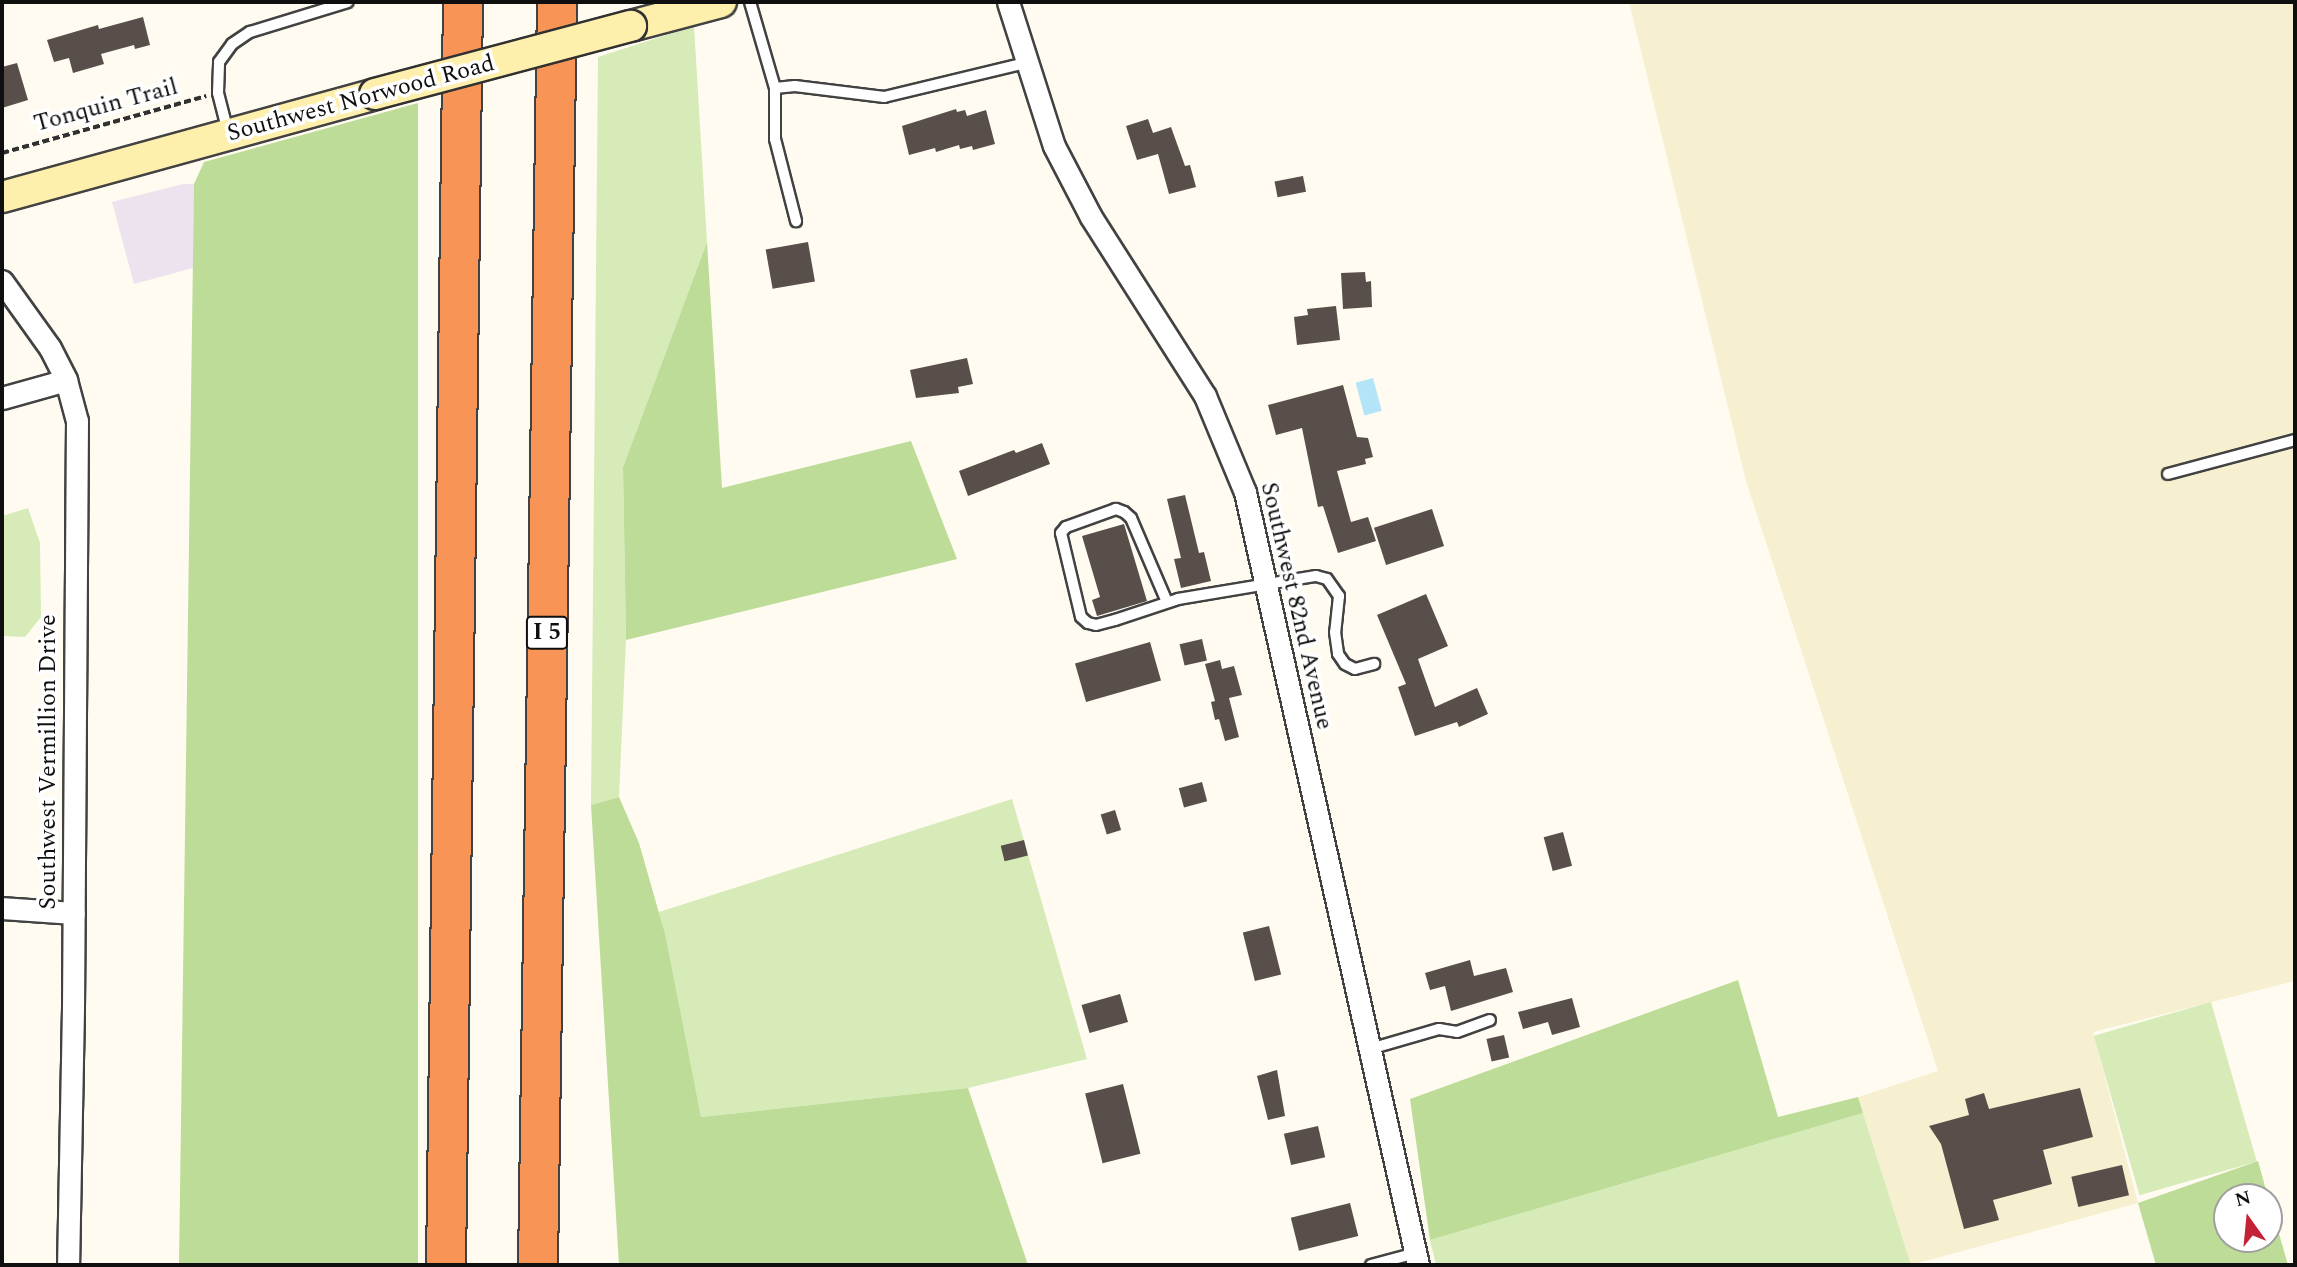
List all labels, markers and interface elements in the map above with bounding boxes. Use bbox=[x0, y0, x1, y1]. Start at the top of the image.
street label: Southwest Norwood Road bbox=[224, 49, 498, 149]
street label: Tonquin Trail bbox=[31, 73, 181, 139]
street label: Southwest 82nd Avenue bbox=[1254, 480, 1338, 732]
street label: Southwest Vermillion Drive bbox=[35, 614, 63, 910]
road number: I 5 bbox=[524, 614, 570, 652]
north arrow bbox=[2213, 1183, 2283, 1253]
text: N bbox=[2232, 1183, 2254, 1215]

